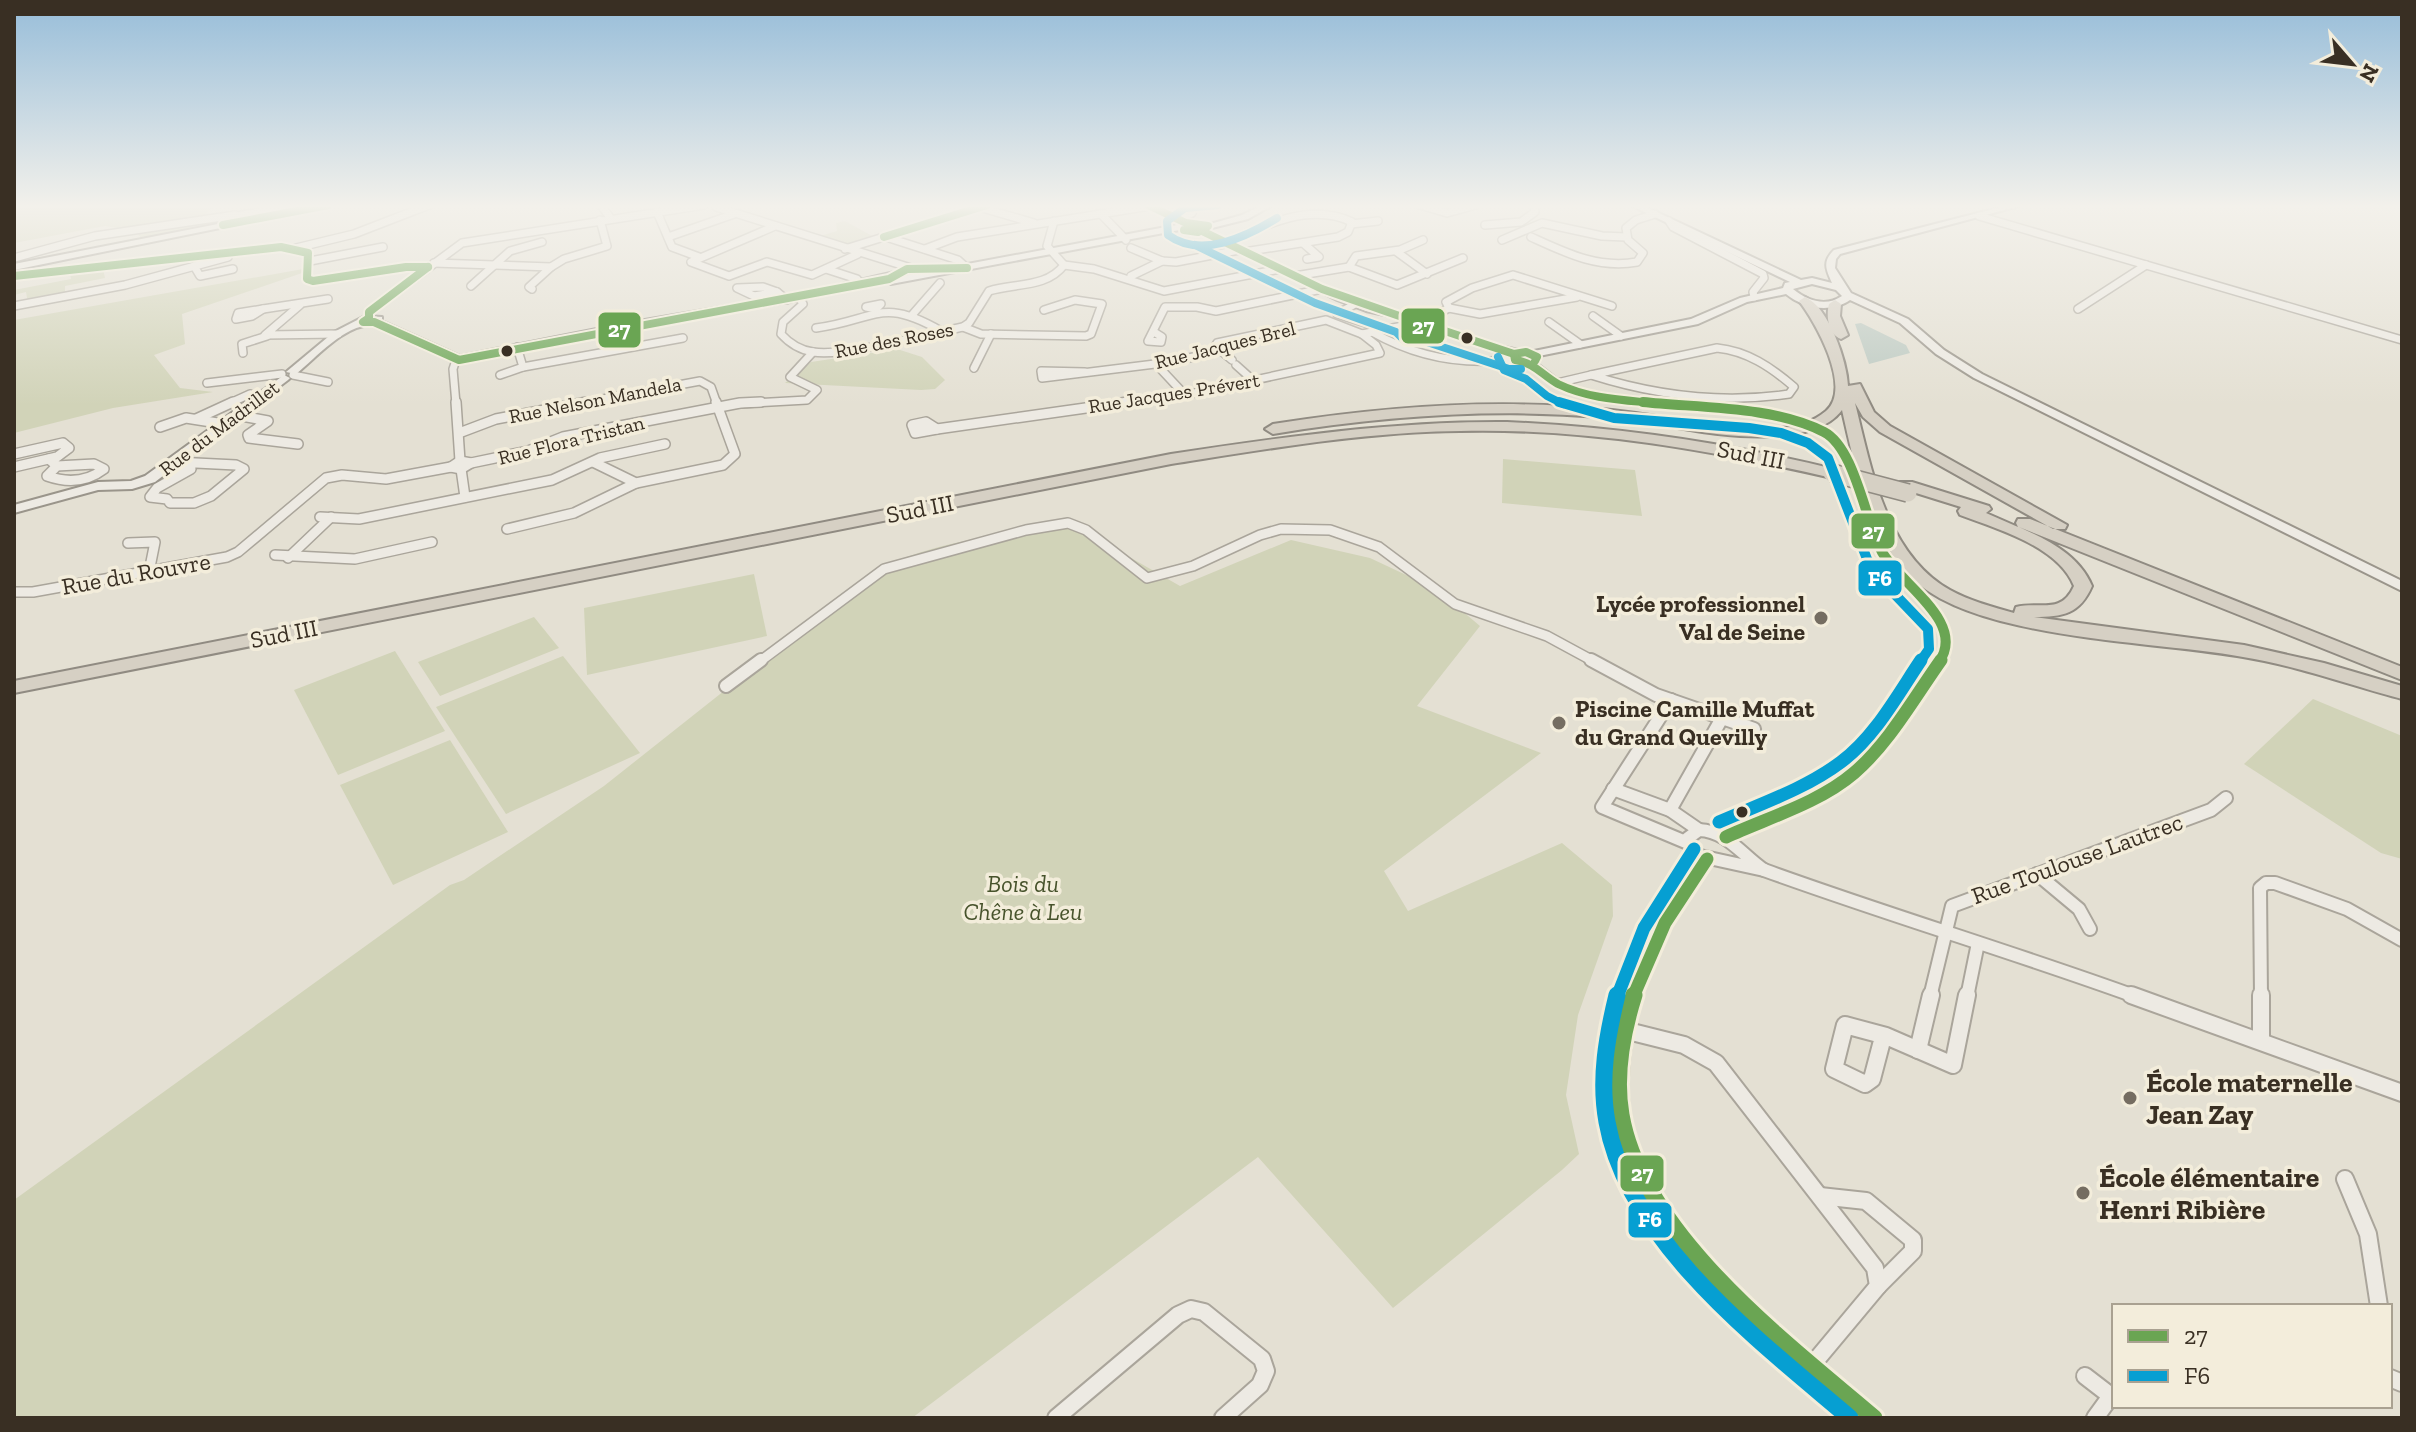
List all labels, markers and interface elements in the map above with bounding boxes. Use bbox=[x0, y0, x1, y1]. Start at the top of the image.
north arrow bbox=[2312, 24, 2392, 104]
text: N bbox=[2353, 59, 2385, 87]
line badge: 27 bbox=[1400, 307, 1446, 345]
line badge: 27 bbox=[597, 311, 642, 349]
text: 27 bbox=[1412, 313, 1434, 340]
text: 27 bbox=[608, 316, 630, 343]
street label: Rue Jacques Brel bbox=[1152, 316, 1298, 374]
street label: Rue des Roses bbox=[833, 317, 955, 363]
unlabelled marker bbox=[1459, 330, 1475, 346]
unlabelled marker bbox=[499, 343, 515, 359]
street label: Rue Jacques Prévert bbox=[1087, 368, 1262, 418]
street label: Rue Nelson Mandela bbox=[507, 371, 684, 429]
street label: Rue du Madrillet bbox=[154, 375, 284, 481]
street label: Rue Flora Tristan bbox=[495, 410, 647, 470]
street label: Sud III bbox=[1715, 434, 1787, 475]
street label: Sud III bbox=[884, 488, 956, 529]
line badge: 27 bbox=[1850, 512, 1896, 550]
text: 27 bbox=[1862, 518, 1884, 545]
street label: Rue du Rouvre bbox=[59, 546, 213, 601]
line badge: F6 bbox=[1857, 559, 1903, 597]
text: F6 bbox=[1868, 565, 1892, 592]
place label: Lycée professionnel Val de Seine bbox=[1596, 589, 1805, 646]
marker: Lycée professionnel Val de Seine bbox=[1812, 609, 1830, 627]
street label: Sud III bbox=[248, 613, 320, 654]
place label: Piscine Camille Muffat du Grand Quevilly bbox=[1575, 694, 1815, 751]
marker: Piscine Camille Muffat du Grand Quevilly bbox=[1550, 714, 1568, 732]
unlabelled marker bbox=[1734, 804, 1750, 820]
street label: Rue Toulouse Lautrec bbox=[1967, 807, 2186, 910]
park label: Bois du Chêne à Leu bbox=[963, 869, 1083, 926]
place label: École maternelle Jean Zay bbox=[2146, 1066, 2352, 1131]
marker: École maternelle Jean Zay bbox=[2121, 1089, 2139, 1107]
line badge: 27 bbox=[1619, 1154, 1665, 1193]
text: 27 bbox=[1631, 1160, 1653, 1187]
place label: École élémentaire Henri Ribière bbox=[2099, 1161, 2319, 1226]
marker: École élémentaire Henri Ribière bbox=[2074, 1184, 2092, 1202]
line badge: F6 bbox=[1627, 1201, 1673, 1239]
text: F6 bbox=[1638, 1206, 1662, 1233]
legend bbox=[2112, 1304, 2392, 1408]
text: 27 bbox=[2184, 1321, 2208, 1350]
text: F6 bbox=[2184, 1361, 2210, 1390]

